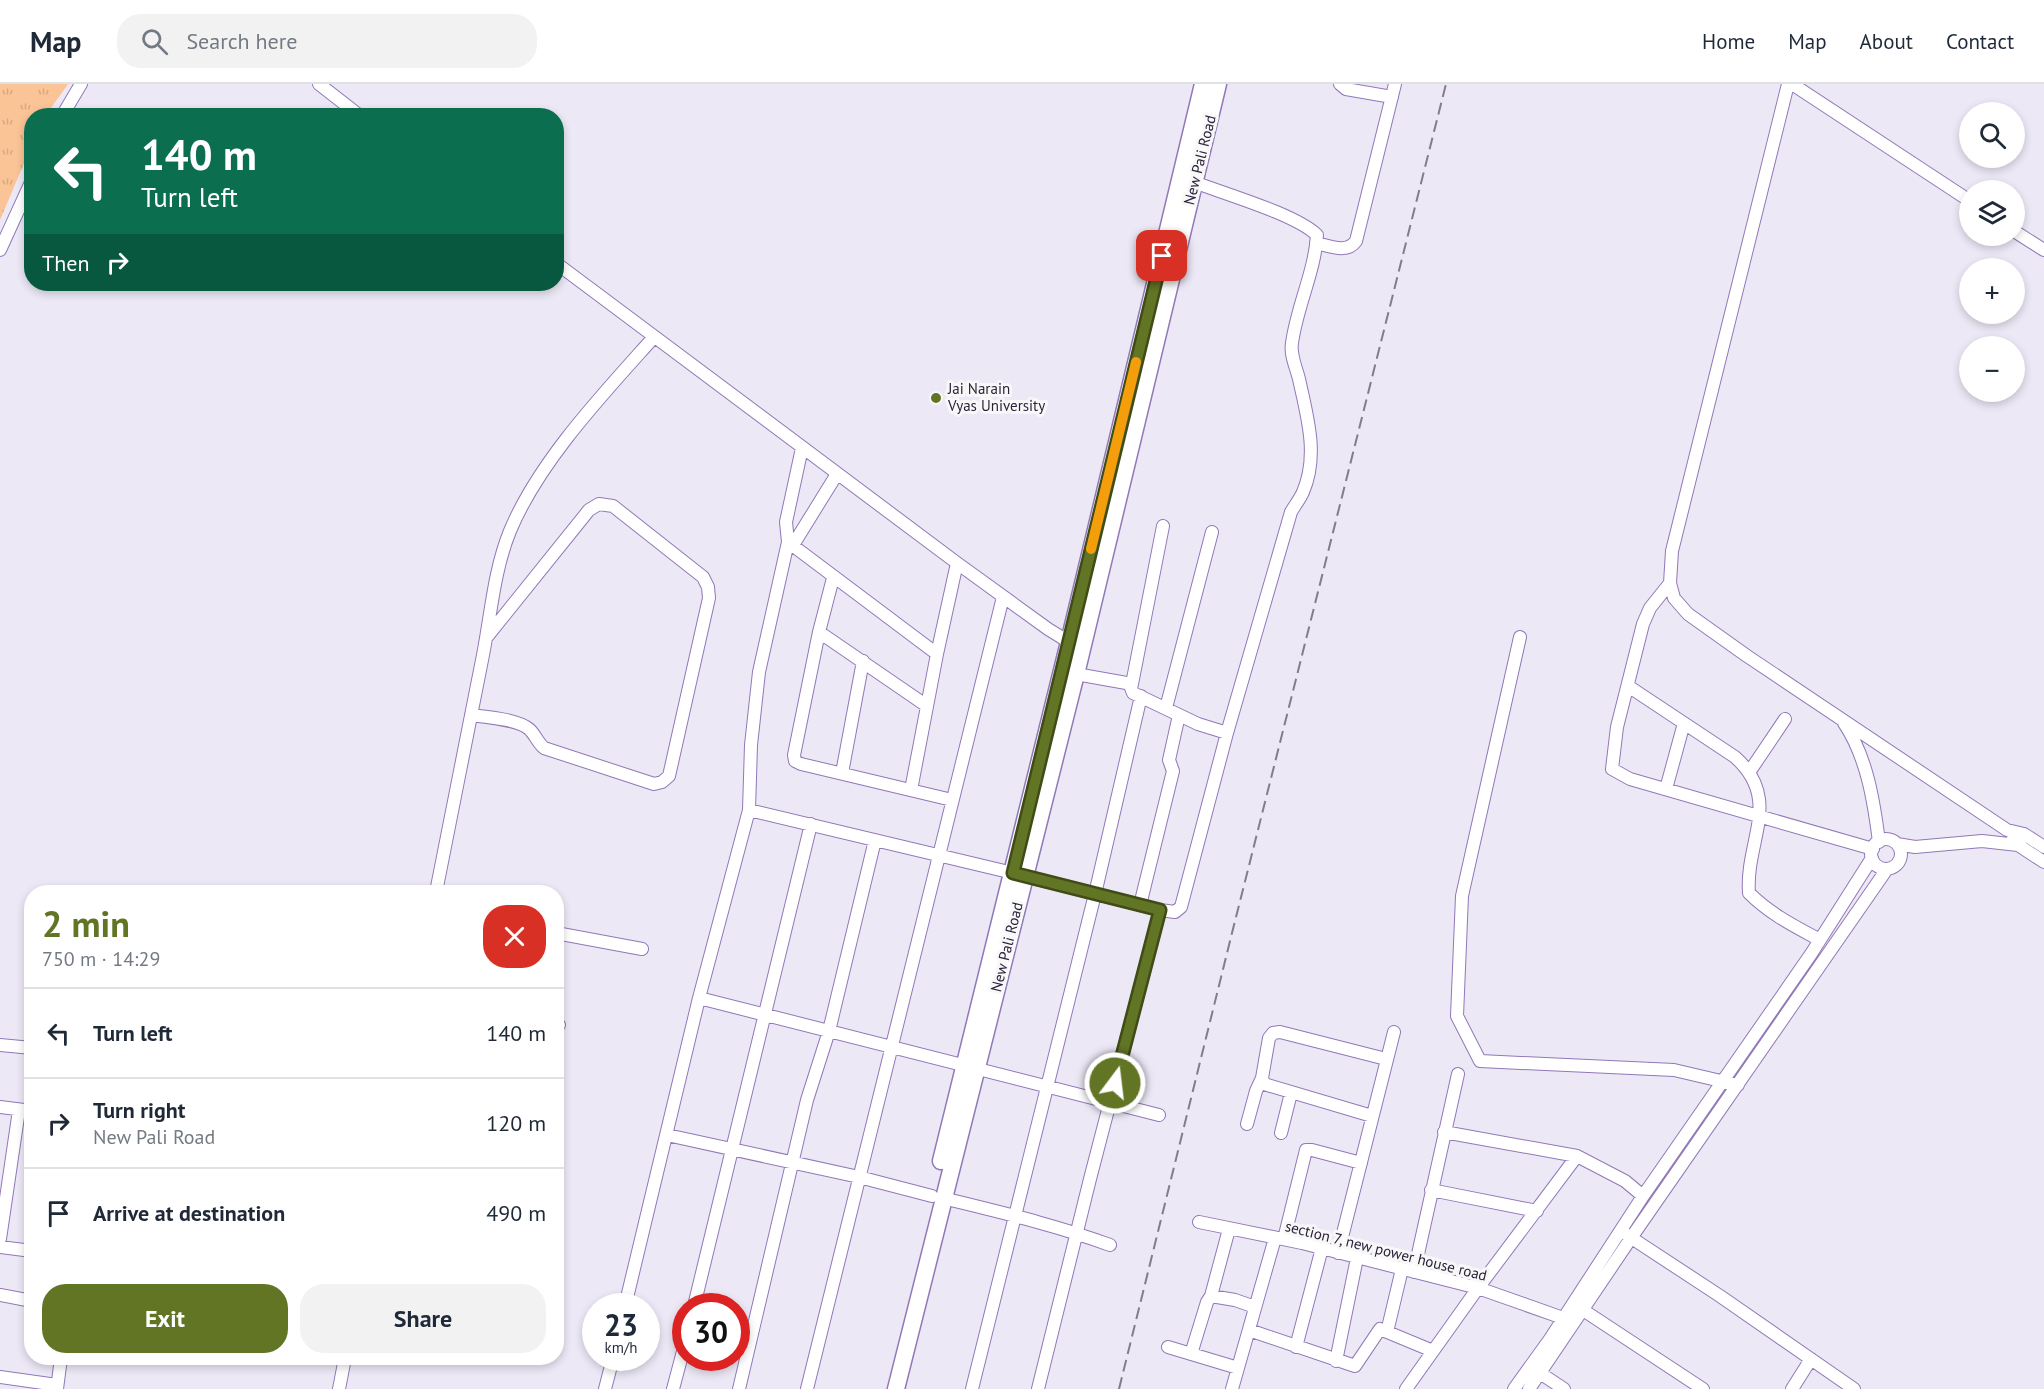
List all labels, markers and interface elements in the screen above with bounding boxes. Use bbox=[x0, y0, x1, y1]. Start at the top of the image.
search box bbox=[117, 14, 537, 68]
text: Map bbox=[30, 23, 81, 60]
icon: search bbox=[138, 25, 171, 58]
text: Search here bbox=[186, 27, 297, 55]
text: Home bbox=[1702, 28, 1755, 55]
text: Map bbox=[1788, 28, 1827, 55]
text: About bbox=[1860, 28, 1913, 55]
text: Contact bbox=[1946, 28, 2014, 55]
map controls bbox=[1959, 102, 2025, 402]
button: search bbox=[1959, 102, 2025, 168]
street label: New Pali Road bbox=[1179, 113, 1220, 207]
text: 140 m bbox=[141, 127, 257, 182]
icon: left bbox=[42, 132, 120, 210]
text: Turn left bbox=[141, 180, 238, 214]
button: layers bbox=[1959, 180, 2025, 246]
pin bbox=[1136, 230, 1187, 281]
icon: arrive bbox=[1145, 239, 1178, 272]
icon: right bbox=[101, 246, 134, 279]
text: Then bbox=[42, 249, 89, 277]
button: + bbox=[1959, 258, 2025, 324]
button: − bbox=[1959, 336, 2025, 402]
place label: Jai Narain Vyas University bbox=[947, 379, 1045, 415]
marker: Jai Narain Vyas University bbox=[929, 391, 943, 405]
text: 2 min bbox=[42, 900, 130, 947]
street label: New Pali Road bbox=[986, 900, 1027, 994]
button: close bbox=[483, 905, 546, 968]
text: 750 m · 14:29 bbox=[42, 946, 160, 972]
icon: left bbox=[42, 1017, 75, 1050]
text: Turn left bbox=[93, 1019, 173, 1047]
text: 140 m bbox=[486, 1019, 546, 1047]
position arrow bbox=[1083, 1051, 1147, 1115]
text: Turn right bbox=[93, 1096, 185, 1124]
icon: right bbox=[42, 1107, 75, 1140]
text: 120 m bbox=[486, 1109, 546, 1137]
text: New Pali Road bbox=[93, 1124, 215, 1150]
icon: arrive bbox=[42, 1197, 75, 1230]
text: Arrive at destination bbox=[93, 1199, 285, 1227]
text: 490 m bbox=[486, 1199, 546, 1227]
street label: section 7, new power house road bbox=[1283, 1216, 1489, 1285]
button: Exit bbox=[42, 1284, 288, 1353]
button: Share bbox=[300, 1284, 546, 1353]
speed limit sign: 30 bbox=[672, 1293, 750, 1371]
text: 23 bbox=[604, 1305, 638, 1344]
text: km/h bbox=[605, 1338, 637, 1357]

